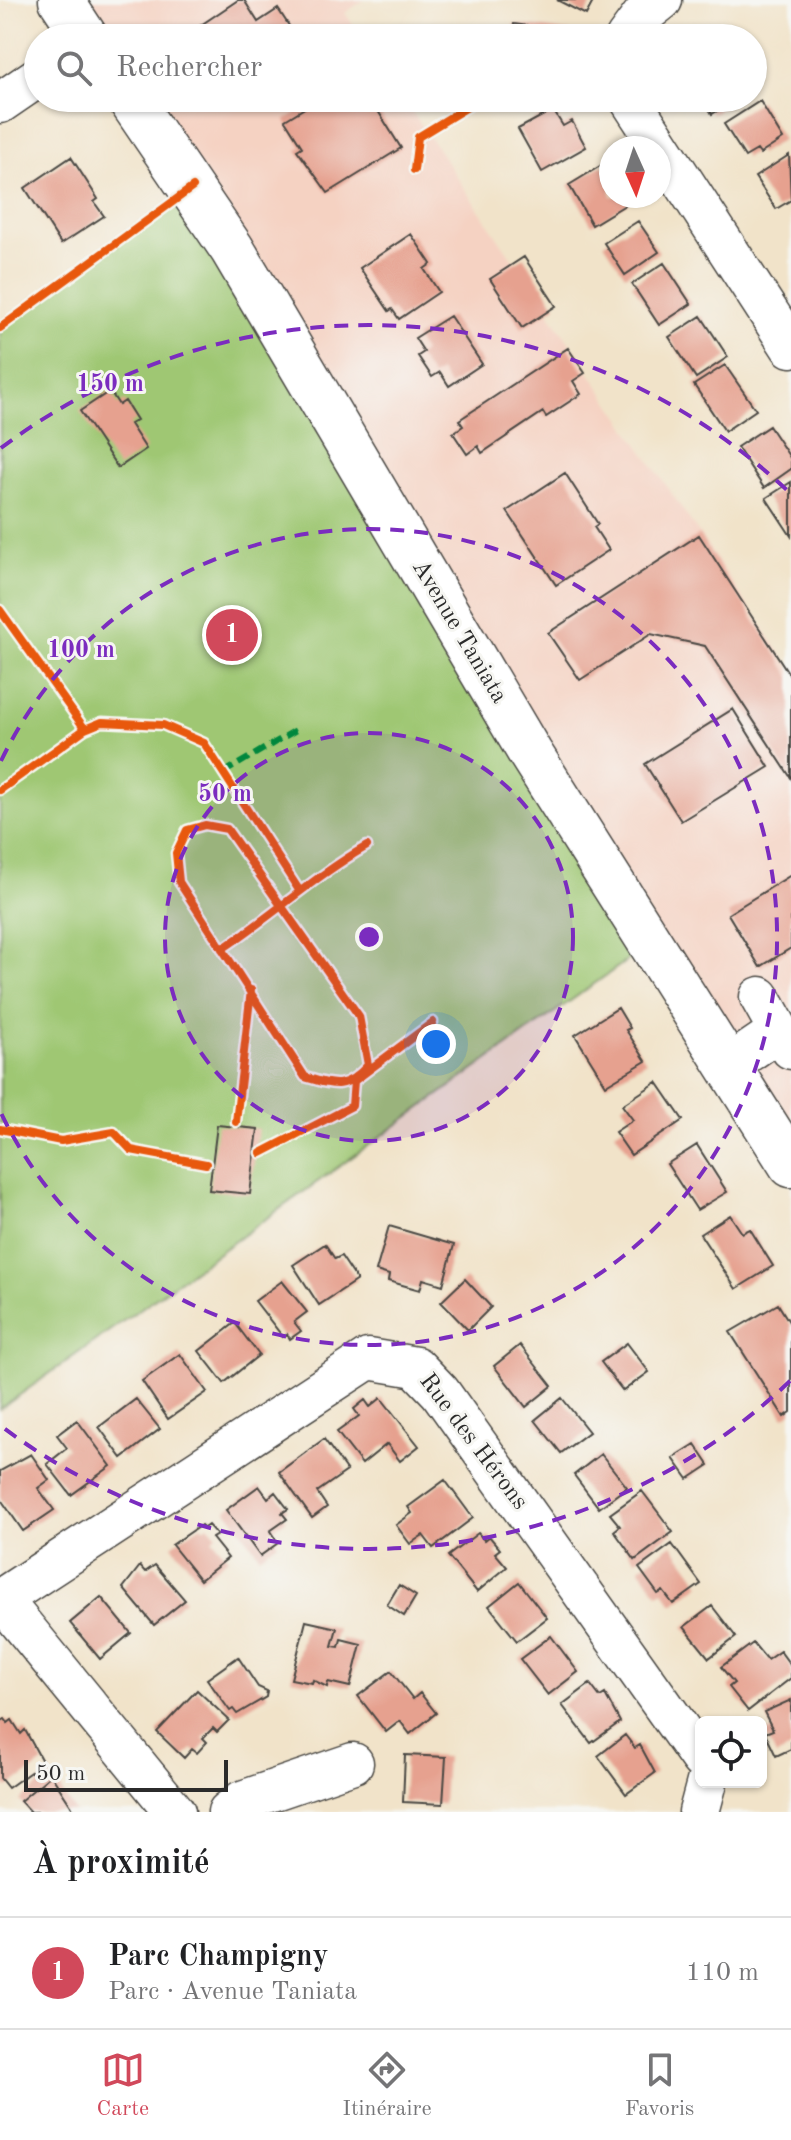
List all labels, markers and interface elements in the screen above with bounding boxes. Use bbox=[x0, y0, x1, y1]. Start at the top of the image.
search box bbox=[24, 24, 767, 112]
icon: search bbox=[52, 46, 96, 90]
text: Rechercher bbox=[116, 53, 262, 83]
north arrow bbox=[599, 136, 671, 208]
text: 150 m bbox=[76, 372, 144, 397]
street label: Avenue Taniata bbox=[407, 556, 511, 708]
pin: 1 bbox=[206, 605, 258, 665]
text: 100 m bbox=[47, 639, 115, 663]
text: 50 m bbox=[198, 782, 252, 807]
centre of rings bbox=[355, 923, 383, 951]
your location bbox=[416, 1024, 456, 1064]
street label: Rue des Hérons bbox=[414, 1369, 532, 1515]
map controls bbox=[695, 1716, 767, 1788]
button: locate bbox=[695, 1716, 767, 1788]
scale bar bbox=[24, 1756, 228, 1792]
text: 50 m bbox=[36, 1763, 85, 1785]
text: À proximité bbox=[32, 1847, 210, 1881]
text: Parc Champigny bbox=[108, 1942, 329, 1972]
text: 1 bbox=[50, 1960, 66, 1986]
text: 110 m bbox=[686, 1960, 759, 1986]
text: Parc · Avenue Taniata bbox=[108, 1979, 357, 2005]
tab: Carte bbox=[97, 2048, 149, 2123]
tab: Itinéraire bbox=[342, 2048, 432, 2123]
tab: Favoris bbox=[625, 2048, 694, 2123]

